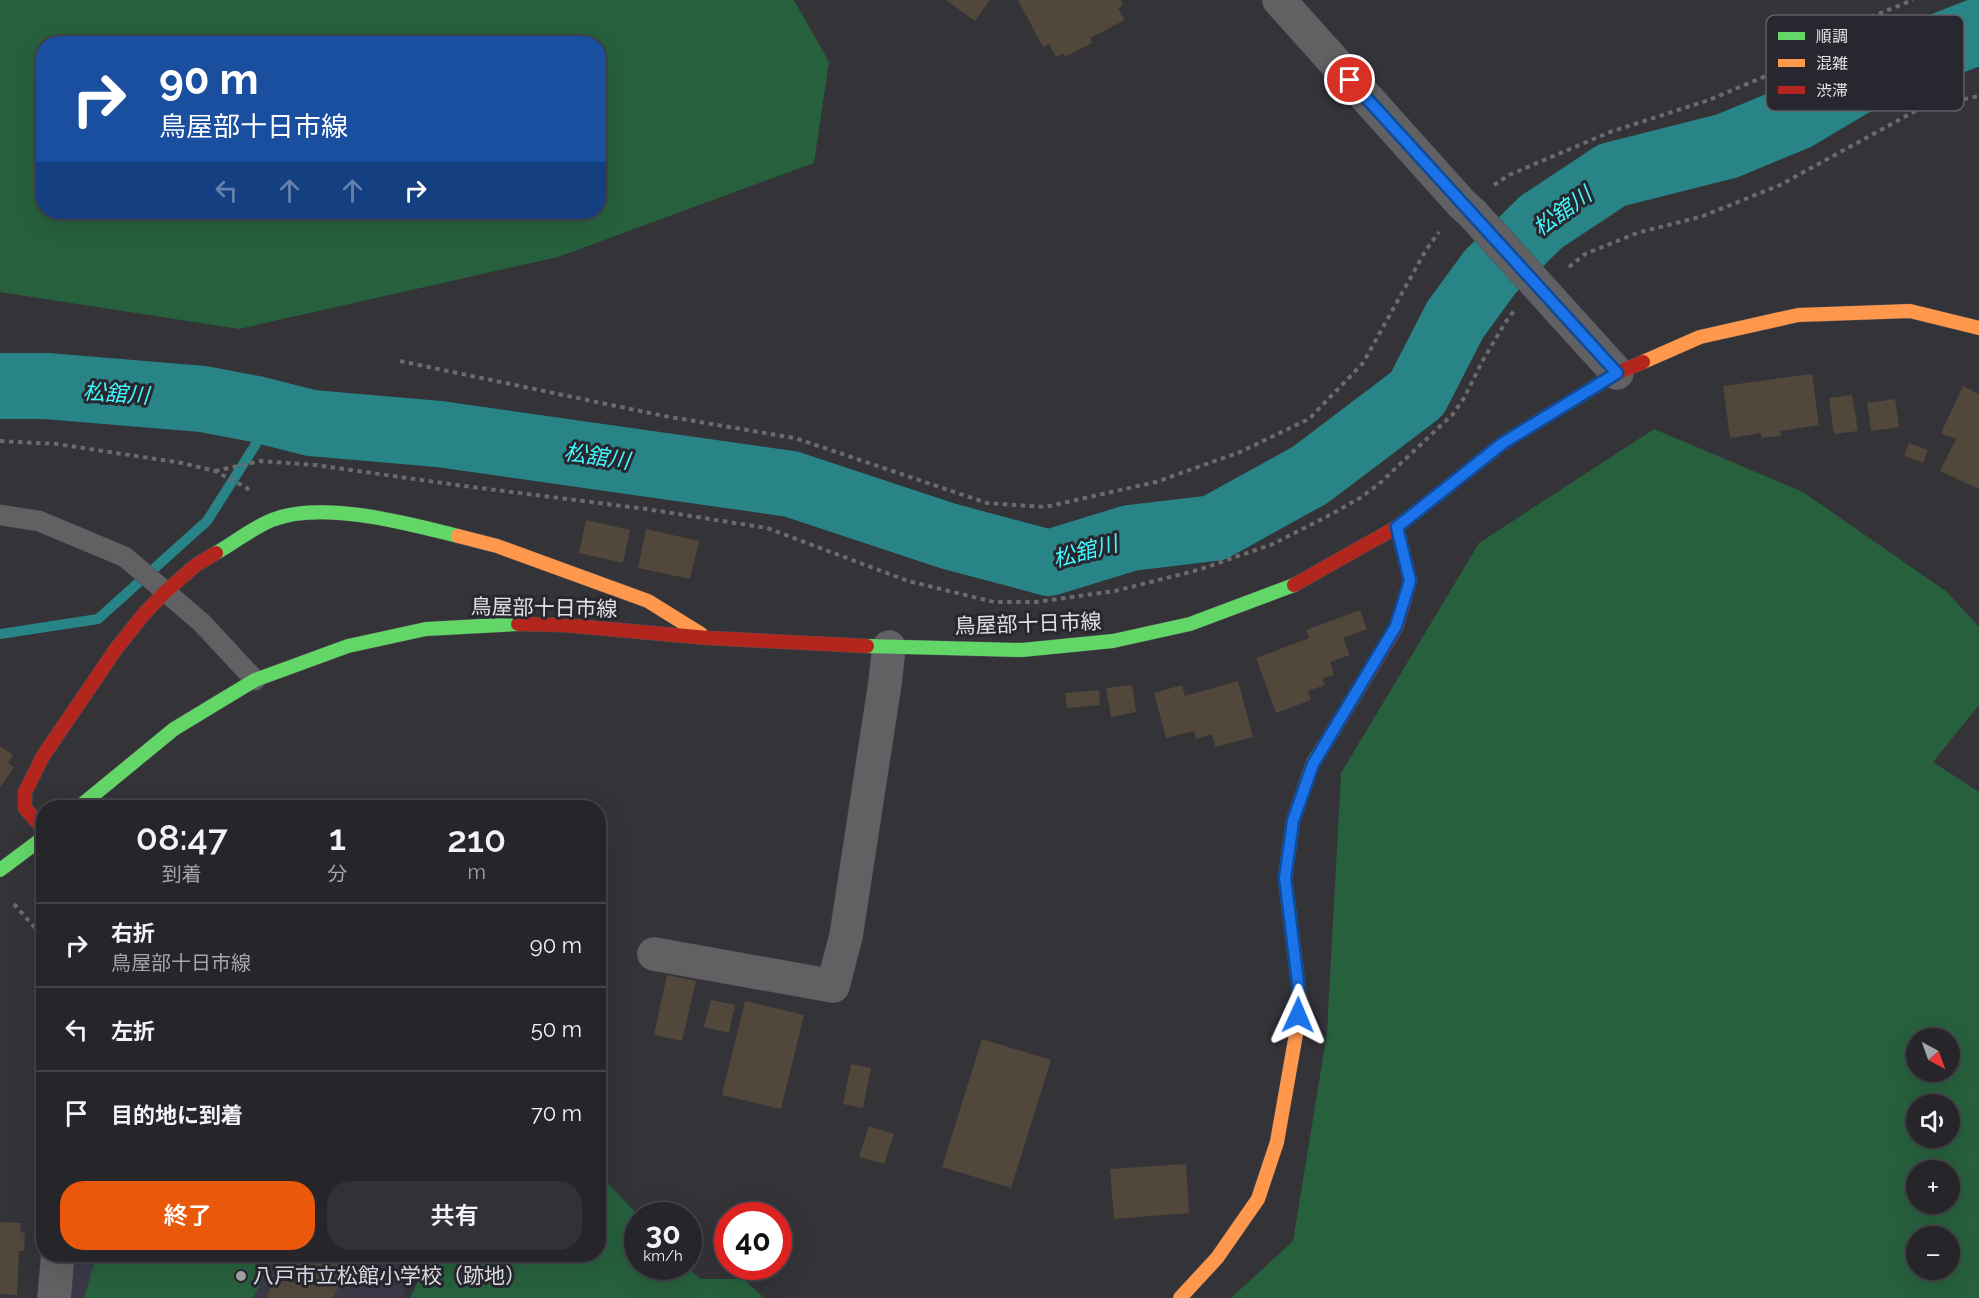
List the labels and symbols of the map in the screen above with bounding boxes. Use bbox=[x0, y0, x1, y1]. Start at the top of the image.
legend bbox=[1766, 15, 1964, 111]
text: 順調 bbox=[1816, 27, 1848, 46]
pin bbox=[1324, 54, 1375, 105]
text: 混雑 bbox=[1816, 54, 1848, 73]
text: 渋滞 bbox=[1816, 81, 1848, 100]
water label: 松舘川 bbox=[1528, 180, 1598, 241]
water label: 松舘川 bbox=[82, 378, 152, 408]
water label: 松舘川 bbox=[563, 439, 633, 474]
water label: 松舘川 bbox=[1050, 529, 1122, 572]
street label: 鳥屋部十日市線 bbox=[470, 594, 618, 621]
street label: 鳥屋部十日市線 bbox=[954, 608, 1102, 639]
position arrow bbox=[1266, 983, 1330, 1047]
north arrow bbox=[1906, 1028, 1960, 1082]
speed limit sign: 40 bbox=[714, 1202, 792, 1280]
place label: 八戸市立松館小学校（跡地） bbox=[253, 1263, 526, 1288]
marker: 八戸市立松館小学校（跡地） bbox=[234, 1269, 248, 1283]

